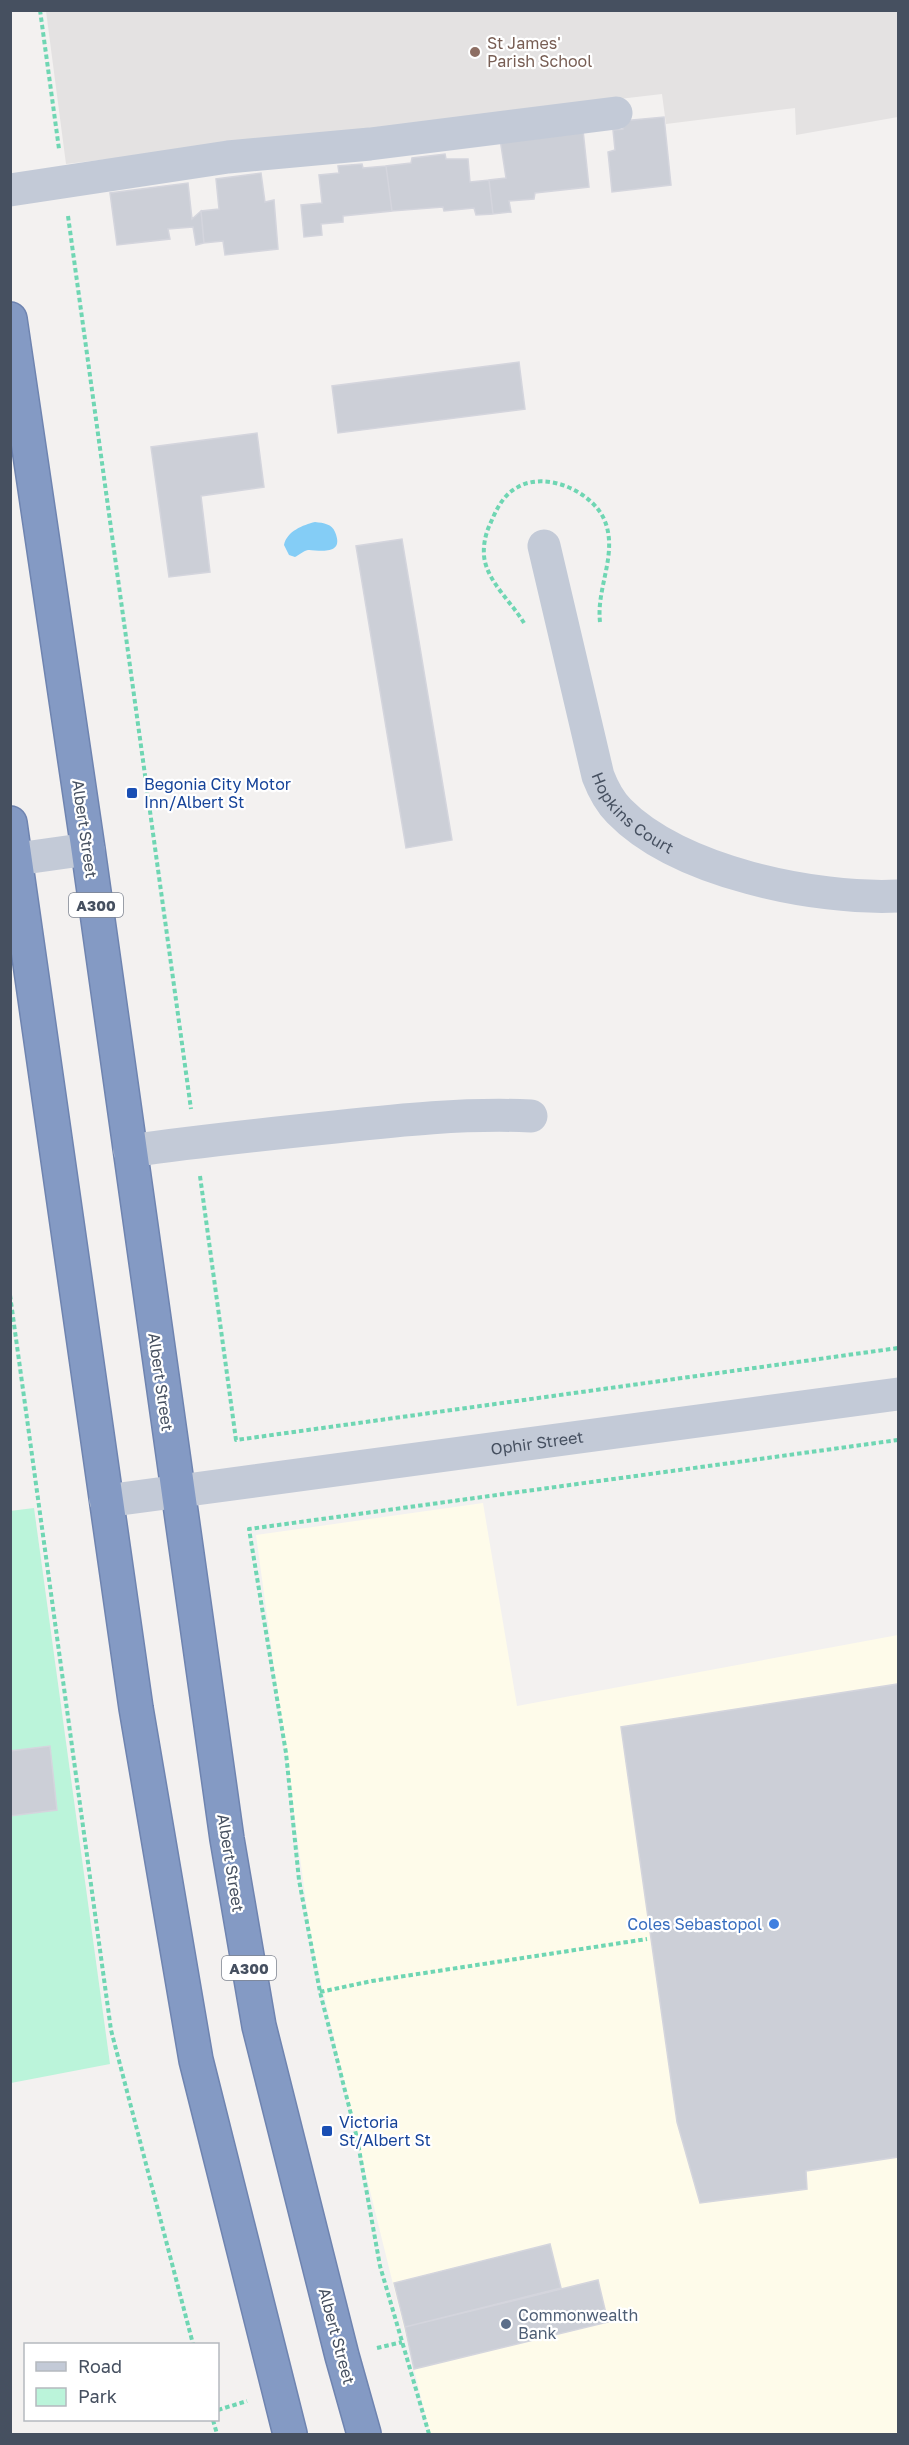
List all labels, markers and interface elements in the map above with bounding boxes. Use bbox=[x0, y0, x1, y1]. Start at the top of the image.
place label: St James' Parish School bbox=[487, 33, 592, 71]
marker: St James' Parish School bbox=[468, 45, 482, 59]
street label: Hopkins Court bbox=[587, 769, 677, 858]
place label: Begonia City Motor Inn/Albert St bbox=[144, 774, 291, 812]
street label: Albert Street bbox=[68, 779, 102, 879]
marker: Begonia City Motor Inn/Albert St bbox=[125, 786, 139, 800]
road number: A300 bbox=[69, 893, 123, 917]
street label: Albert Street bbox=[144, 1332, 178, 1432]
street label: Ophir Street bbox=[489, 1427, 585, 1459]
street label: Albert Street bbox=[213, 1813, 249, 1913]
place label: Coles Sebastopol bbox=[627, 1914, 762, 1934]
marker: Coles Sebastopol bbox=[767, 1917, 781, 1931]
road number: A300 bbox=[222, 1956, 276, 1980]
place label: Victoria St/Albert St bbox=[339, 2112, 431, 2150]
marker: Victoria St/Albert St bbox=[320, 2124, 334, 2138]
street label: Albert Street bbox=[315, 2286, 359, 2386]
place label: Commonwealth Bank bbox=[518, 2305, 638, 2343]
marker: Commonwealth Bank bbox=[499, 2317, 513, 2331]
legend bbox=[24, 2343, 219, 2421]
text: Road bbox=[78, 2355, 122, 2377]
text: Park bbox=[78, 2385, 117, 2407]

